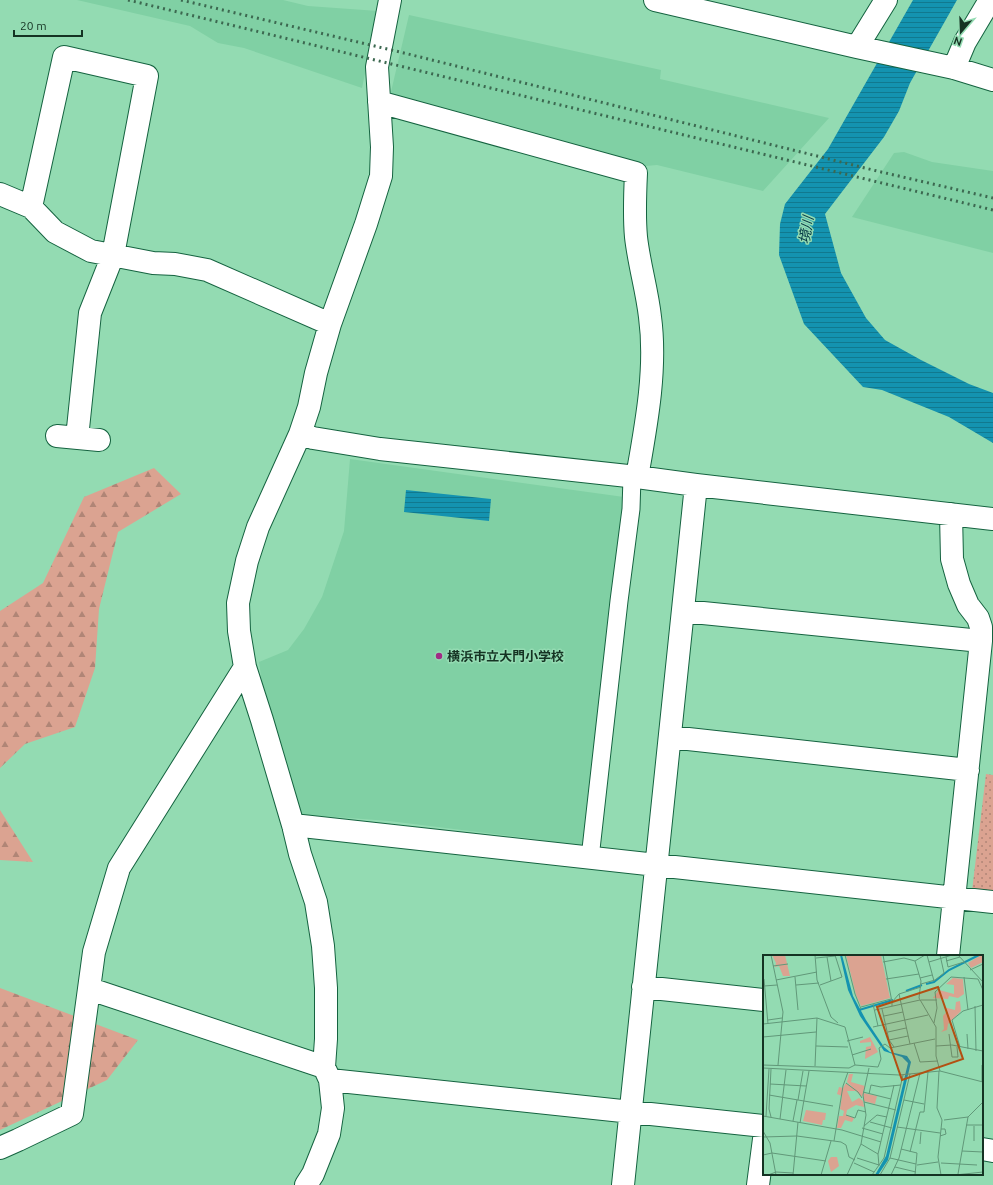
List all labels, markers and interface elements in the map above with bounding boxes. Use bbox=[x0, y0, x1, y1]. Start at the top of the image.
scale bar bbox=[14, 12, 82, 38]
north arrow bbox=[941, 12, 981, 52]
text: 20 m bbox=[20, 19, 47, 32]
text: N bbox=[952, 34, 964, 48]
water label: 境川 bbox=[796, 213, 816, 245]
place label: 横浜市立大門小学校 bbox=[447, 649, 564, 663]
marker: 横浜市立大門小学校 bbox=[434, 651, 444, 661]
inset map bbox=[763, 955, 983, 1175]

